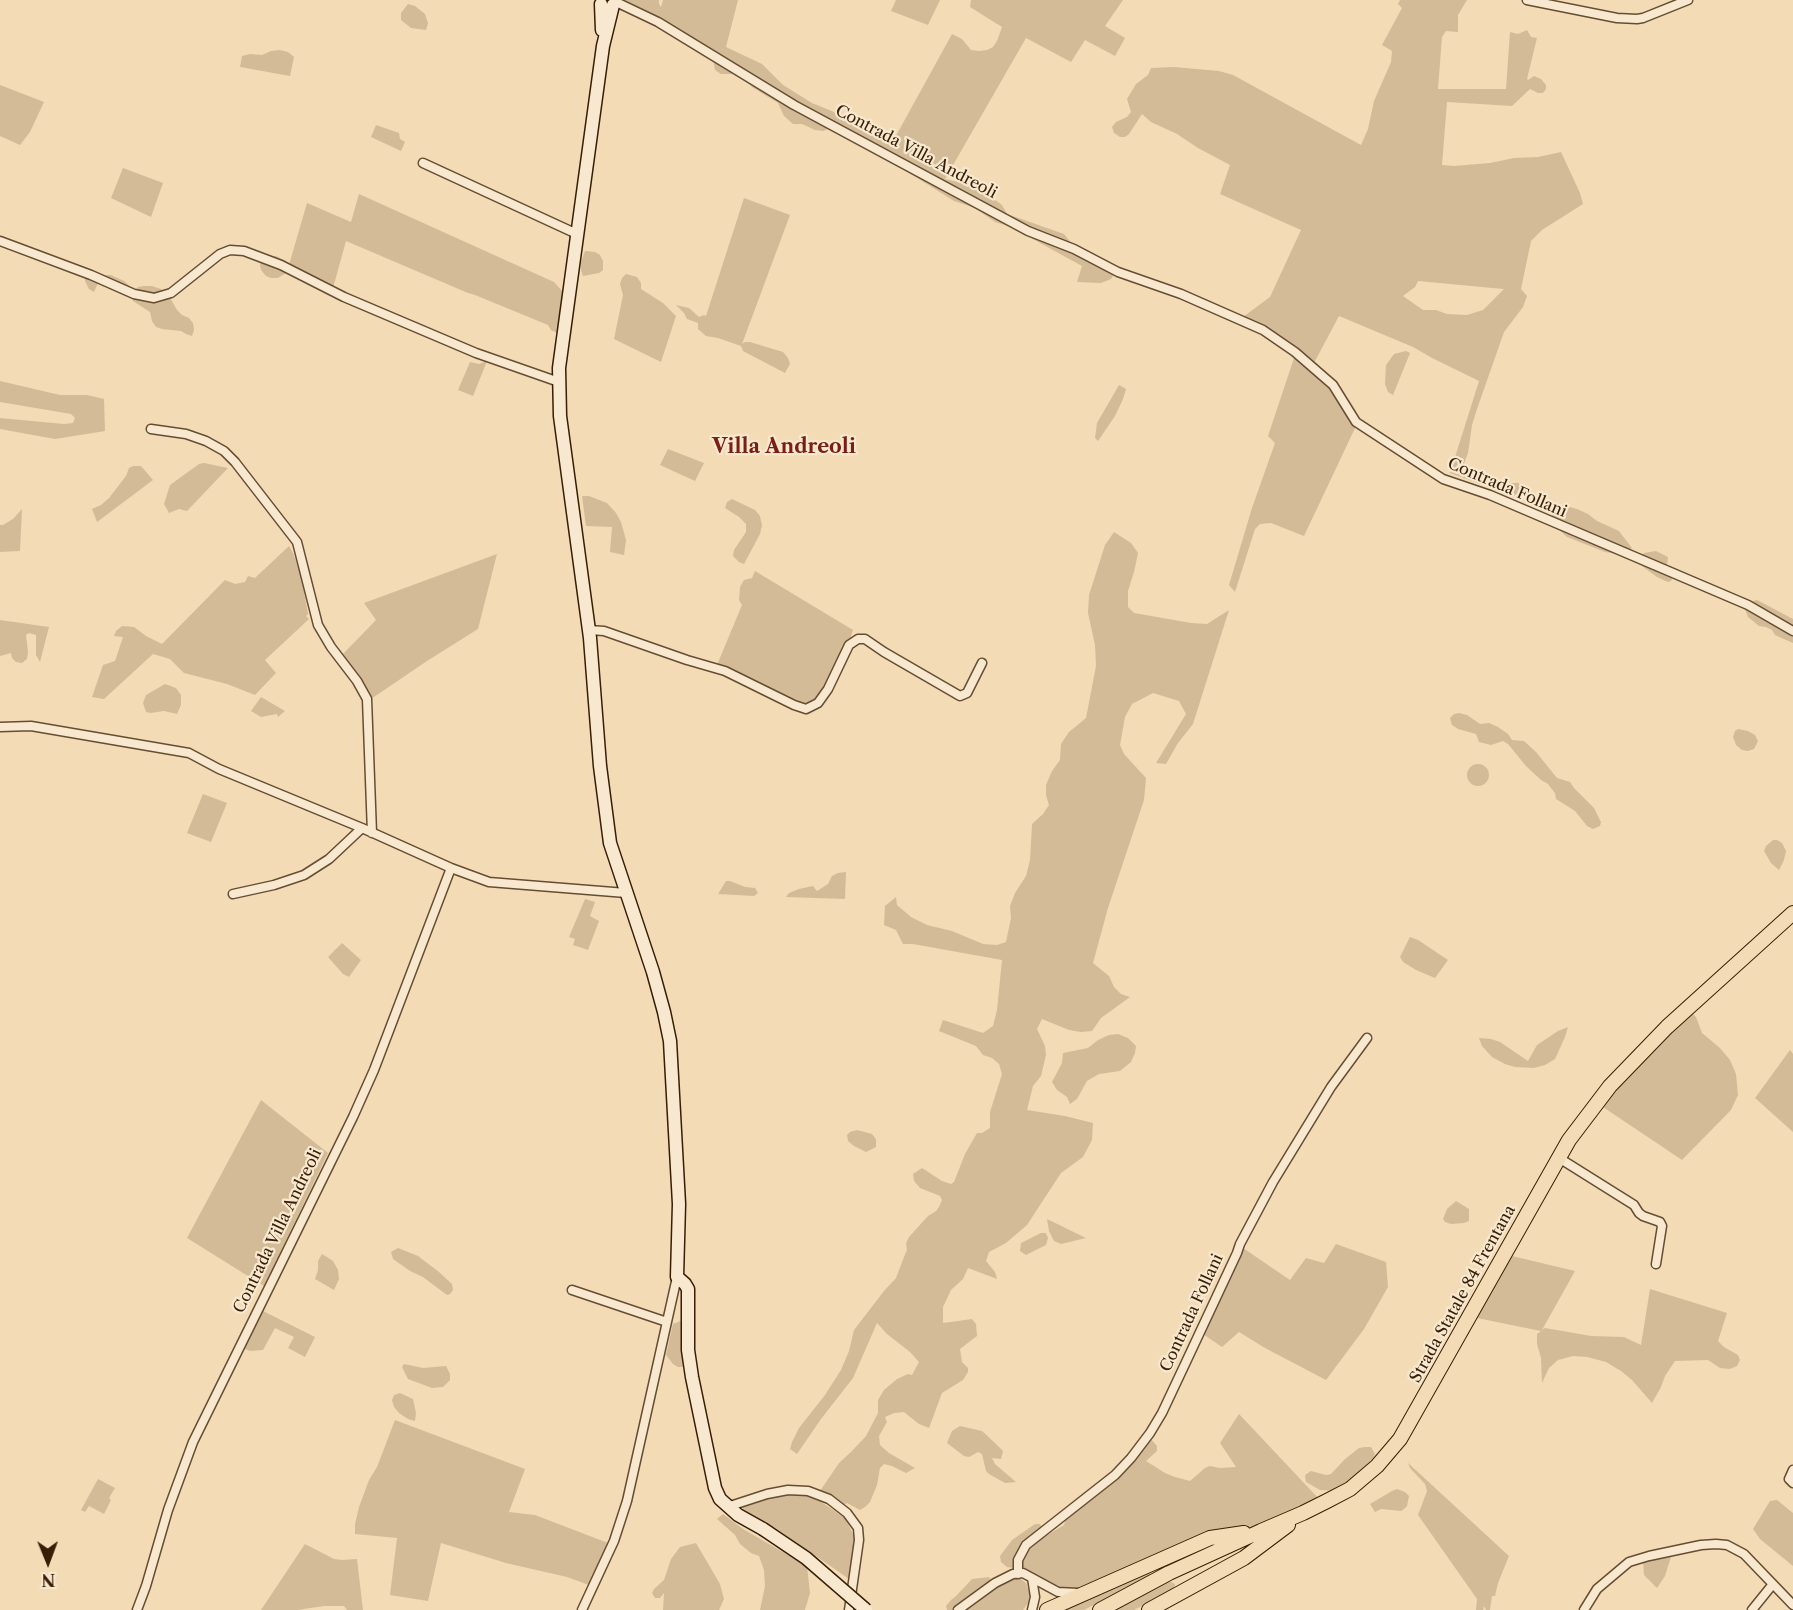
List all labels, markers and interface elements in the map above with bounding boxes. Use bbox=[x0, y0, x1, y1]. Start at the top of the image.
street label: Contrada Villa Andreoli bbox=[832, 101, 1000, 203]
district label: Villa Andreoli bbox=[712, 435, 856, 459]
street label: Contrada Follani bbox=[1444, 454, 1570, 522]
street label: Contrada Villa Andreoli bbox=[230, 1146, 326, 1316]
street label: Strada Statale 84 Frentana bbox=[1406, 1202, 1520, 1386]
street label: Contrada Follani bbox=[1156, 1251, 1228, 1375]
north arrow bbox=[18, 1532, 78, 1592]
text: N bbox=[41, 1570, 55, 1590]

